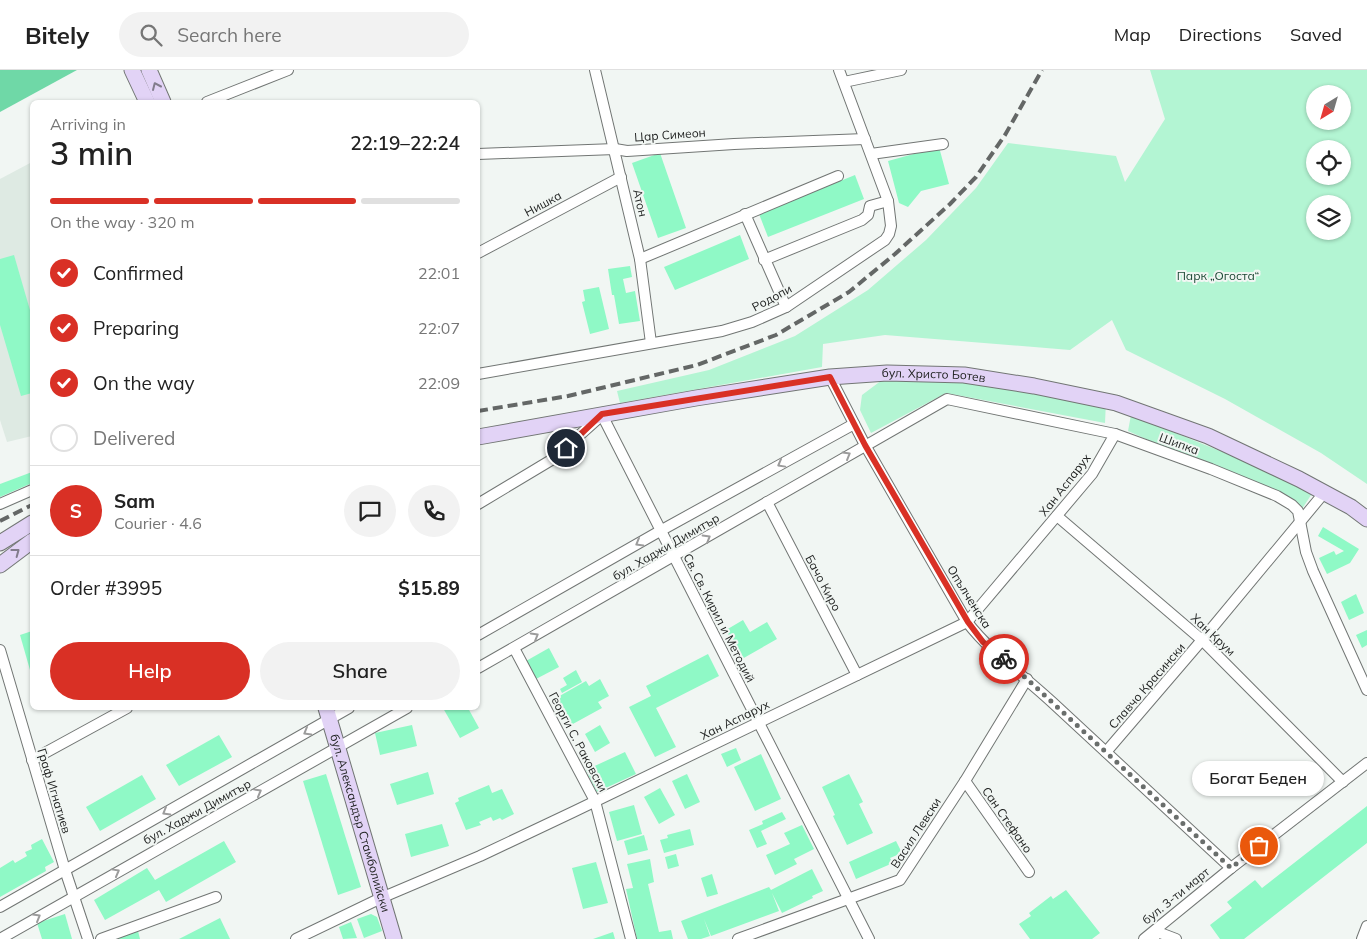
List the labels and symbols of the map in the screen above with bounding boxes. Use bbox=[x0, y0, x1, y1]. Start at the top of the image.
one-way arrow bbox=[152, 82, 163, 91]
north arrow bbox=[1306, 85, 1351, 130]
street label: Цар Симеон bbox=[634, 125, 706, 144]
street label: Нишка bbox=[522, 188, 564, 220]
street label: Атон bbox=[630, 188, 651, 218]
park label: Парк „Огоста“ bbox=[1177, 268, 1259, 283]
street label: Родопи bbox=[749, 281, 794, 314]
street label: бул. Христо Ботев bbox=[881, 365, 987, 385]
pin bbox=[545, 427, 587, 469]
street label: Шипка bbox=[1157, 429, 1201, 458]
street label: Хан Аспарух bbox=[1036, 450, 1094, 519]
one-way arrow bbox=[841, 452, 850, 462]
one-way arrow bbox=[777, 458, 786, 468]
street label: бул. Хаджи Димитър bbox=[610, 510, 722, 583]
one-way arrow bbox=[701, 534, 710, 544]
one-way arrow bbox=[635, 537, 644, 547]
one-way arrow bbox=[10, 550, 19, 558]
street label: Св. Св. Кирил и Методий bbox=[680, 551, 758, 685]
street label: Бачо Киро bbox=[802, 552, 845, 614]
street label: Опълченска bbox=[944, 562, 995, 631]
street label: Хан Крум bbox=[1188, 610, 1239, 659]
one-way arrow bbox=[530, 632, 539, 642]
courier bbox=[979, 634, 1029, 684]
street label: Славчо Красински bbox=[1105, 640, 1188, 732]
street label: Георги С. Раковски bbox=[546, 689, 611, 794]
street label: Хан Аспарух bbox=[698, 696, 772, 743]
one-way arrow bbox=[303, 725, 312, 735]
street label: бул. Александър Стамболийски bbox=[327, 732, 394, 914]
street label: Граф Игнатиев bbox=[34, 747, 75, 835]
callout: Богат Беден bbox=[1193, 761, 1325, 796]
street label: бул. Хаджи Димитър bbox=[140, 776, 253, 847]
street label: Сан Стефано bbox=[979, 784, 1036, 856]
one-way arrow bbox=[252, 788, 261, 798]
street label: Васил Левски bbox=[887, 795, 944, 871]
one-way arrow bbox=[162, 806, 171, 816]
pin bbox=[1238, 825, 1280, 867]
street label: бул. 3-ти март bbox=[1139, 864, 1213, 927]
one-way arrow bbox=[111, 868, 120, 878]
one-way arrow bbox=[31, 914, 40, 924]

